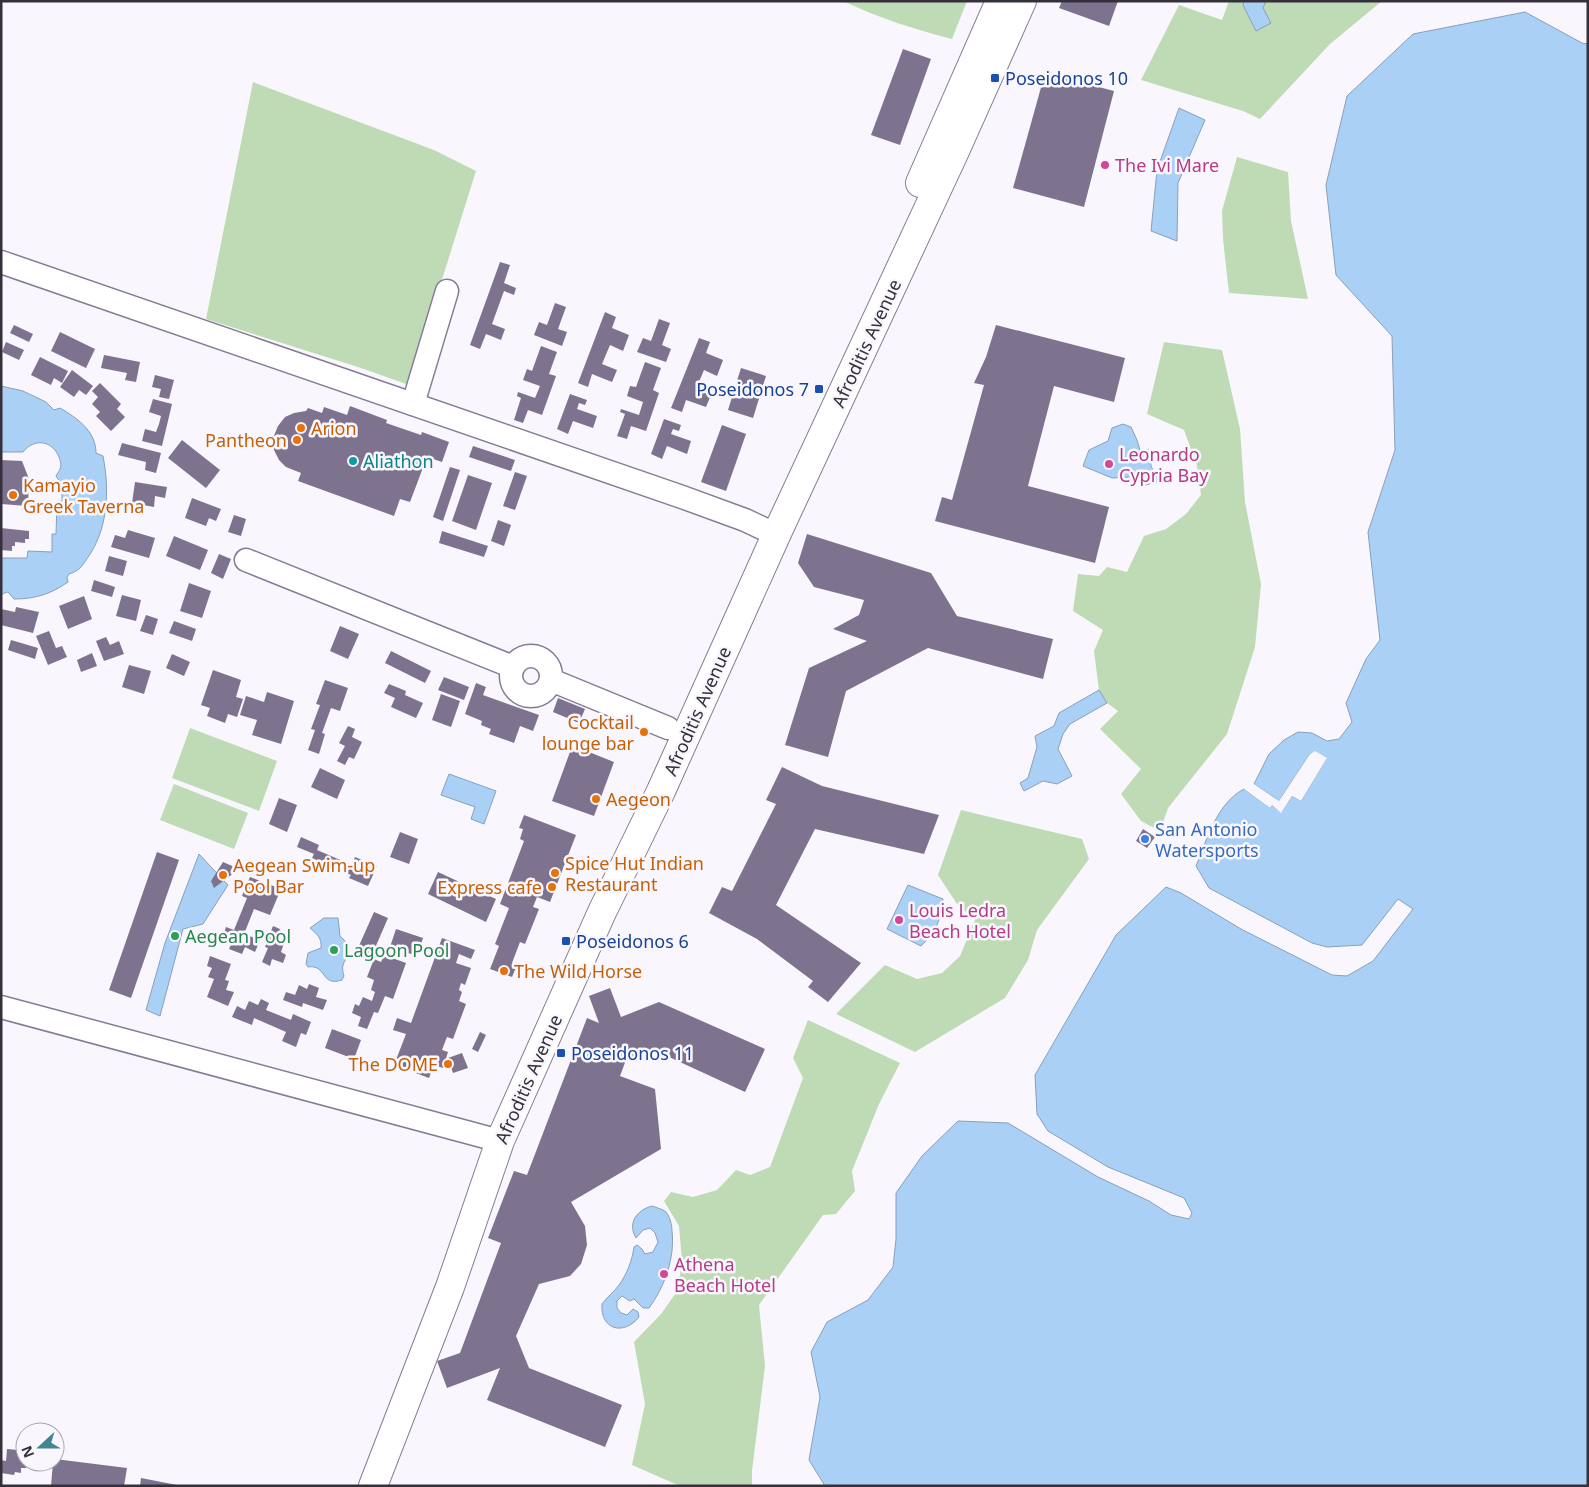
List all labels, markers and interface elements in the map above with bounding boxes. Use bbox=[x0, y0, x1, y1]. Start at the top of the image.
place label: Poseidonos 10 bbox=[1005, 66, 1128, 90]
marker: Poseidonos 10 bbox=[989, 72, 1001, 84]
place label: The Ivi Mare bbox=[1115, 153, 1219, 177]
marker: The Ivi Mare bbox=[1099, 159, 1111, 171]
street label: Afroditis Avenue bbox=[826, 275, 906, 411]
place label: Poseidonos 7 bbox=[696, 377, 809, 401]
marker: Poseidonos 7 bbox=[813, 383, 825, 395]
place label: Arion bbox=[311, 416, 357, 440]
marker: Arion bbox=[295, 422, 307, 434]
place label: Pantheon bbox=[205, 428, 287, 452]
marker: Pantheon bbox=[291, 434, 303, 446]
place label: Leonardo Cypria Bay bbox=[1119, 442, 1209, 487]
place label: Aliathon bbox=[363, 449, 434, 473]
marker: Aliathon bbox=[347, 455, 359, 467]
marker: Leonardo Cypria Bay bbox=[1103, 458, 1115, 470]
place label: Kamayio Greek Taverna bbox=[23, 473, 144, 518]
marker: Kamayio Greek Taverna bbox=[7, 489, 19, 501]
street label: Afroditis Avenue bbox=[658, 643, 736, 779]
place label: Cocktail lounge bar bbox=[542, 710, 635, 755]
marker: Cocktail lounge bar bbox=[638, 726, 650, 738]
place label: Aegeon bbox=[606, 787, 671, 811]
marker: Aegeon bbox=[590, 793, 602, 805]
place label: San Antonio Watersports bbox=[1155, 817, 1259, 862]
marker: San Antonio Watersports bbox=[1139, 833, 1151, 845]
place label: Spice Hut Indian Restaurant bbox=[565, 851, 704, 896]
place label: Aegean Swim-up Pool Bar bbox=[233, 853, 375, 898]
marker: Spice Hut Indian Restaurant bbox=[549, 867, 561, 879]
marker: Aegean Swim-up Pool Bar bbox=[217, 869, 229, 881]
place label: Express cafe bbox=[437, 875, 542, 899]
marker: Express cafe bbox=[546, 881, 558, 893]
place label: Louis Ledra Beach Hotel bbox=[909, 898, 1011, 943]
marker: Louis Ledra Beach Hotel bbox=[893, 914, 905, 926]
place label: Aegean Pool bbox=[185, 924, 291, 948]
place label: Poseidonos 6 bbox=[576, 929, 689, 953]
marker: Aegean Pool bbox=[169, 930, 181, 942]
marker: Poseidonos 6 bbox=[560, 935, 572, 947]
place label: Lagoon Pool bbox=[344, 938, 450, 962]
marker: Lagoon Pool bbox=[328, 944, 340, 956]
place label: The Wild Horse bbox=[514, 959, 642, 983]
marker: The Wild Horse bbox=[498, 965, 510, 977]
street label: Afroditis Avenue bbox=[489, 1011, 567, 1147]
place label: Poseidonos 11 bbox=[571, 1041, 694, 1065]
marker: Poseidonos 11 bbox=[555, 1047, 567, 1059]
place label: The DOME bbox=[349, 1052, 438, 1076]
marker: The DOME bbox=[442, 1058, 454, 1070]
place label: Athena Beach Hotel bbox=[674, 1252, 776, 1297]
marker: Athena Beach Hotel bbox=[658, 1268, 670, 1280]
north arrow bbox=[15, 1422, 65, 1472]
text: N bbox=[16, 1443, 38, 1461]

